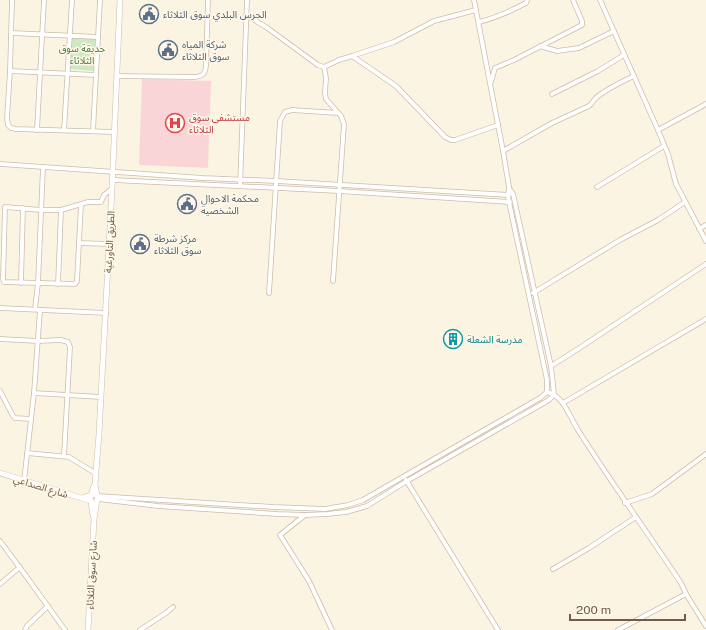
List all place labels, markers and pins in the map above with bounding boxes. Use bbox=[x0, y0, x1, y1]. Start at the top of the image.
public building icon: الحرس البلدي سوق الثلاثاء bbox=[138, 3, 160, 25]
place label: الحرس البلدي سوق الثلاثاء bbox=[163, 8, 267, 22]
place label: شركة المياه سوق الثلاثاء bbox=[182, 38, 230, 63]
public building icon: شركة المياه سوق الثلاثاء bbox=[157, 39, 179, 61]
place label: مستشفى سوق الثلاثاء bbox=[189, 111, 250, 135]
hospital icon: مستشفى سوق الثلاثاء bbox=[164, 112, 186, 134]
place label: محكمة الاحوال الشخصية bbox=[201, 192, 259, 216]
public building icon: محكمة الاحوال الشخصية bbox=[176, 193, 198, 215]
place label: مركز شرطة سوق الثلاثاء bbox=[154, 232, 202, 257]
public building icon: مركز شرطة سوق الثلاثاء bbox=[129, 233, 151, 255]
building icon: مدرسة الشعلة bbox=[442, 328, 464, 350]
place label: مدرسة الشعلة bbox=[467, 333, 523, 346]

